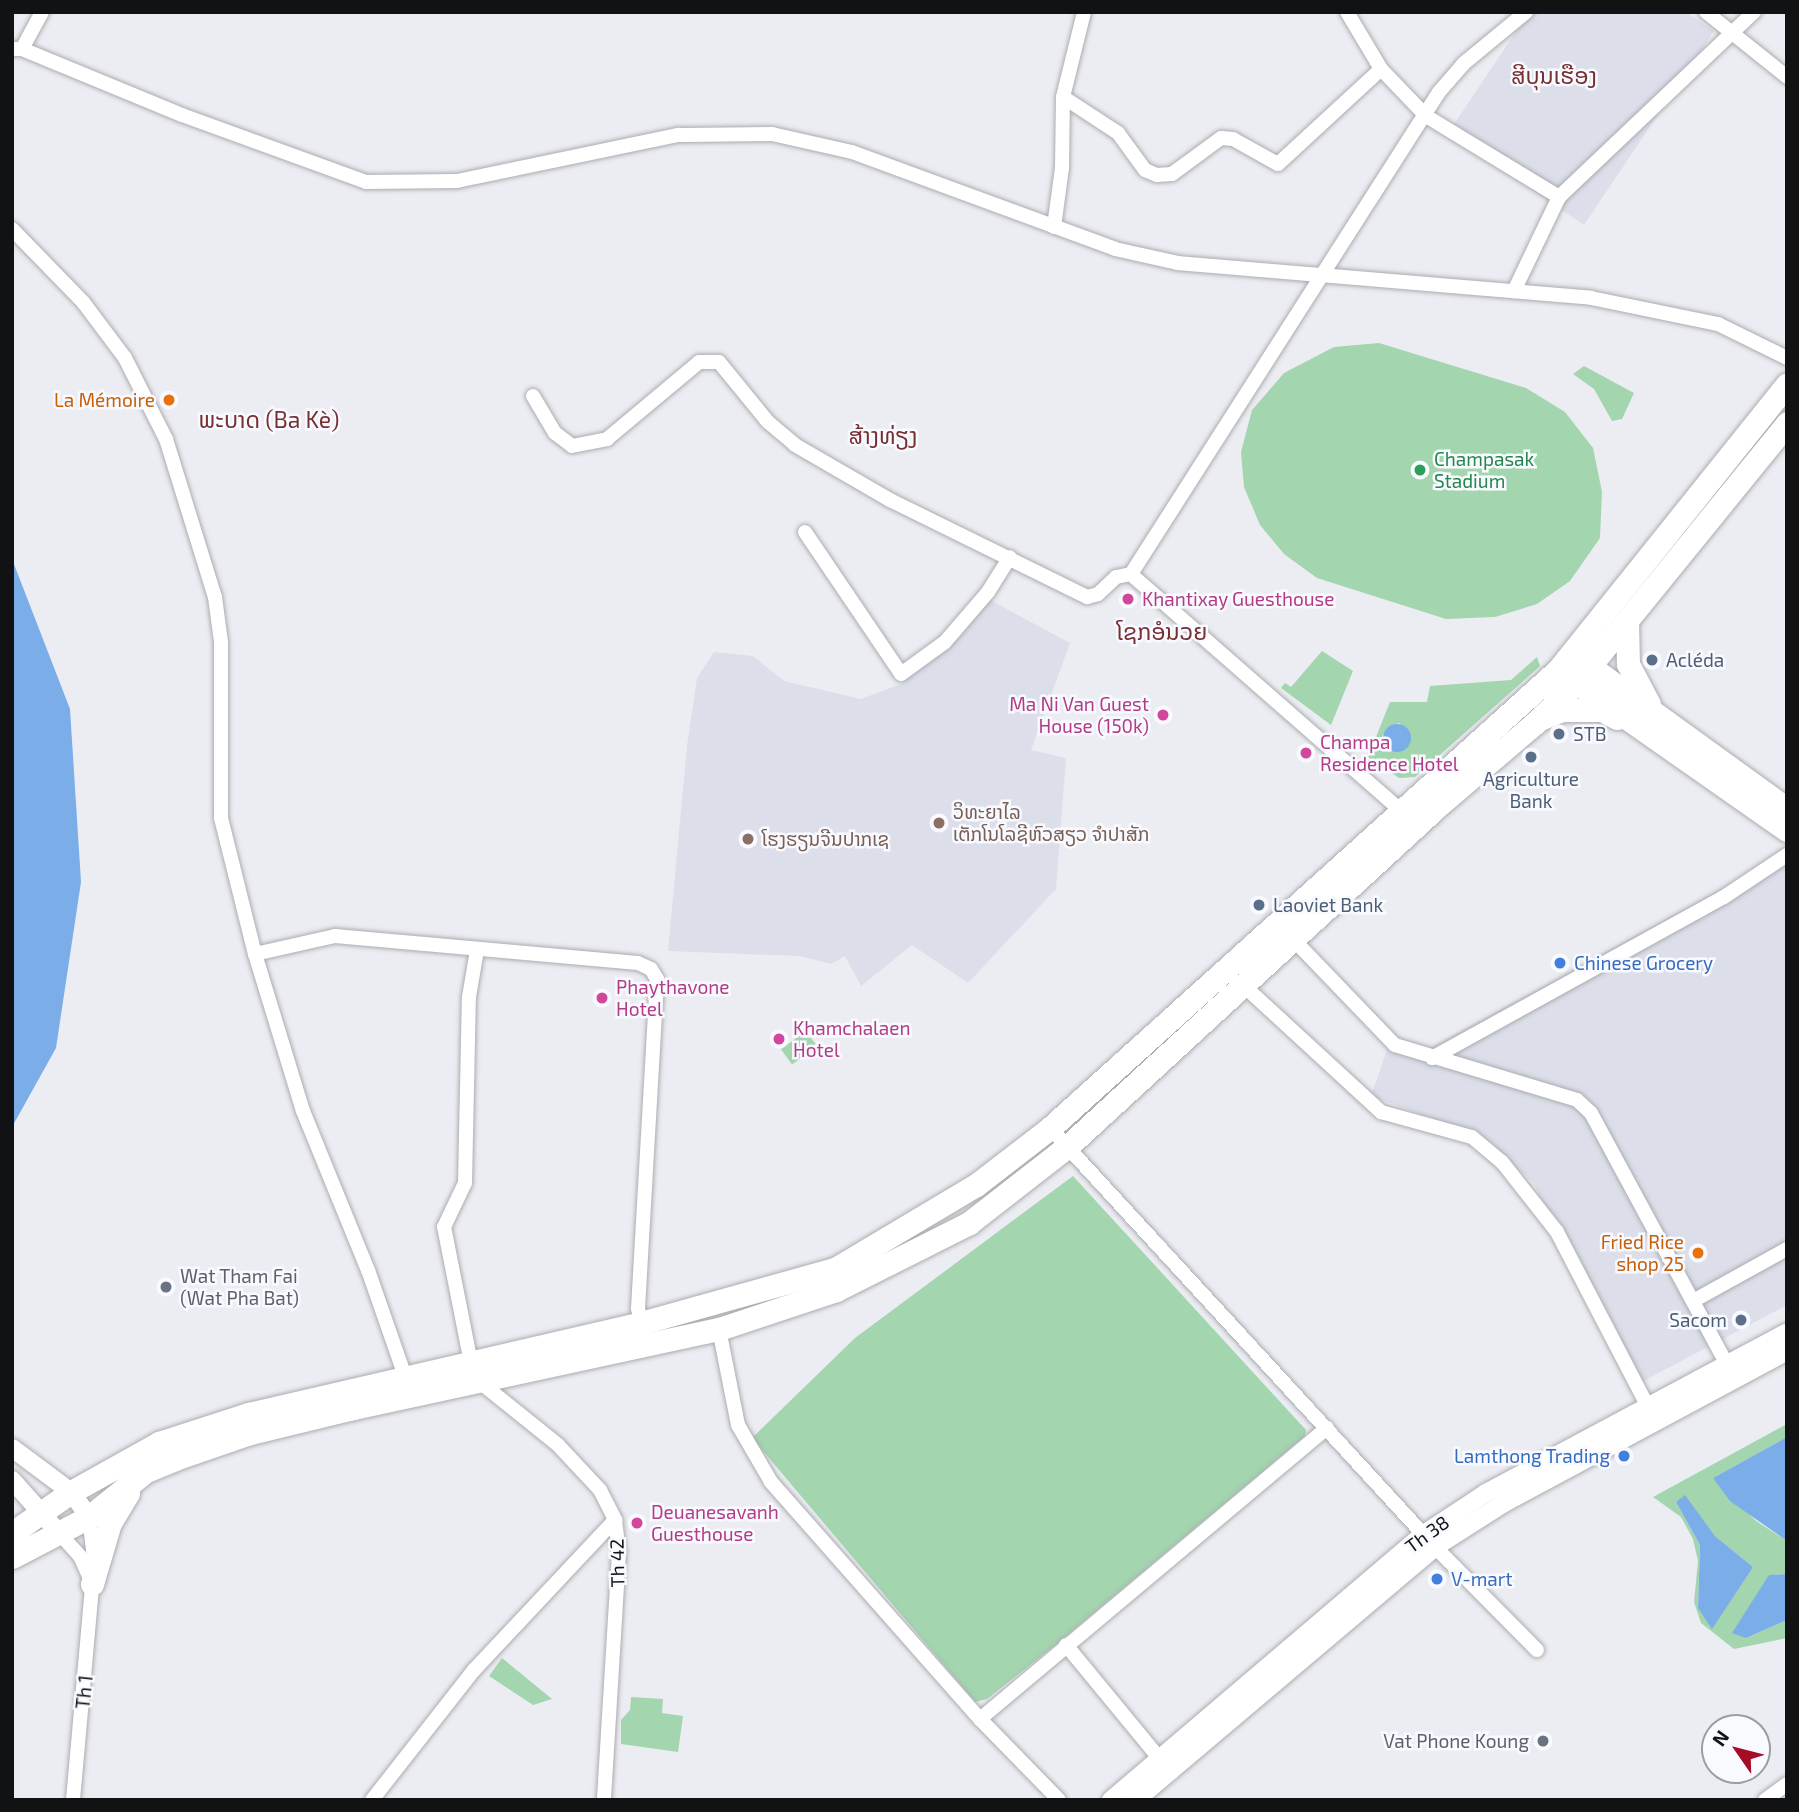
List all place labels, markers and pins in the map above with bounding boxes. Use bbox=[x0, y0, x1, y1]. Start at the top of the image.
place label: La Mémoire bbox=[54, 389, 155, 411]
marker: La Mémoire bbox=[161, 392, 177, 408]
place label: Champasak Stadium bbox=[1434, 448, 1534, 492]
marker: Champasak Stadium bbox=[1412, 462, 1428, 478]
place label: Khantixay Guesthouse bbox=[1142, 588, 1335, 610]
marker: Khantixay Guesthouse bbox=[1120, 591, 1136, 607]
place label: Acléda bbox=[1666, 649, 1724, 671]
marker: Acléda bbox=[1644, 652, 1660, 668]
place label: Ma Ni Van Guest House (150k) bbox=[1009, 693, 1149, 737]
marker: Ma Ni Van Guest House (150k) bbox=[1155, 707, 1171, 723]
place label: STB bbox=[1573, 723, 1606, 745]
marker: STB bbox=[1551, 726, 1567, 742]
place label: Champa Residence Hotel bbox=[1320, 731, 1458, 775]
marker: Champa Residence Hotel bbox=[1298, 745, 1314, 761]
marker: Agriculture Bank bbox=[1523, 749, 1539, 765]
place label: Agriculture Bank bbox=[1483, 768, 1579, 812]
place label: ວິທະຍາໄລ ເຕັກໂນໂລຊີຫົວສຽວ ຈຳປາສັກ bbox=[953, 801, 1149, 845]
marker: ວິທະຍາໄລ ເຕັກໂນໂລຊີຫົວສຽວ ຈຳປາສັກ bbox=[931, 815, 947, 831]
place label: ໂຮງຮຽນຈີນປາກເຊ bbox=[762, 828, 889, 850]
marker: ໂຮງຮຽນຈີນປາກເຊ bbox=[740, 831, 756, 847]
place label: Laoviet Bank bbox=[1273, 894, 1383, 916]
marker: Laoviet Bank bbox=[1251, 897, 1267, 913]
place label: Chinese Grocery bbox=[1574, 952, 1713, 974]
marker: Chinese Grocery bbox=[1552, 955, 1568, 971]
place label: Phaythavone Hotel bbox=[616, 976, 729, 1020]
marker: Phaythavone Hotel bbox=[594, 990, 610, 1006]
place label: Khamchalaen Hotel bbox=[793, 1017, 910, 1061]
marker: Khamchalaen Hotel bbox=[771, 1031, 787, 1047]
place label: Fried Rice shop 25 bbox=[1601, 1231, 1684, 1275]
marker: Fried Rice shop 25 bbox=[1690, 1245, 1706, 1261]
place label: Wat Tham Fai (Wat Pha Bat) bbox=[180, 1265, 299, 1309]
marker: Wat Tham Fai (Wat Pha Bat) bbox=[158, 1279, 174, 1295]
place label: Sacom bbox=[1669, 1309, 1727, 1331]
marker: Sacom bbox=[1733, 1312, 1749, 1328]
place label: Lamthong Trading bbox=[1454, 1445, 1610, 1467]
marker: Lamthong Trading bbox=[1616, 1448, 1632, 1464]
place label: Deuanesavanh Guesthouse bbox=[651, 1501, 779, 1545]
marker: Deuanesavanh Guesthouse bbox=[629, 1515, 645, 1531]
place label: V-mart bbox=[1451, 1568, 1513, 1590]
marker: V-mart bbox=[1429, 1571, 1445, 1587]
place label: Vat Phone Koung bbox=[1383, 1730, 1529, 1752]
marker: Vat Phone Koung bbox=[1535, 1733, 1551, 1749]

